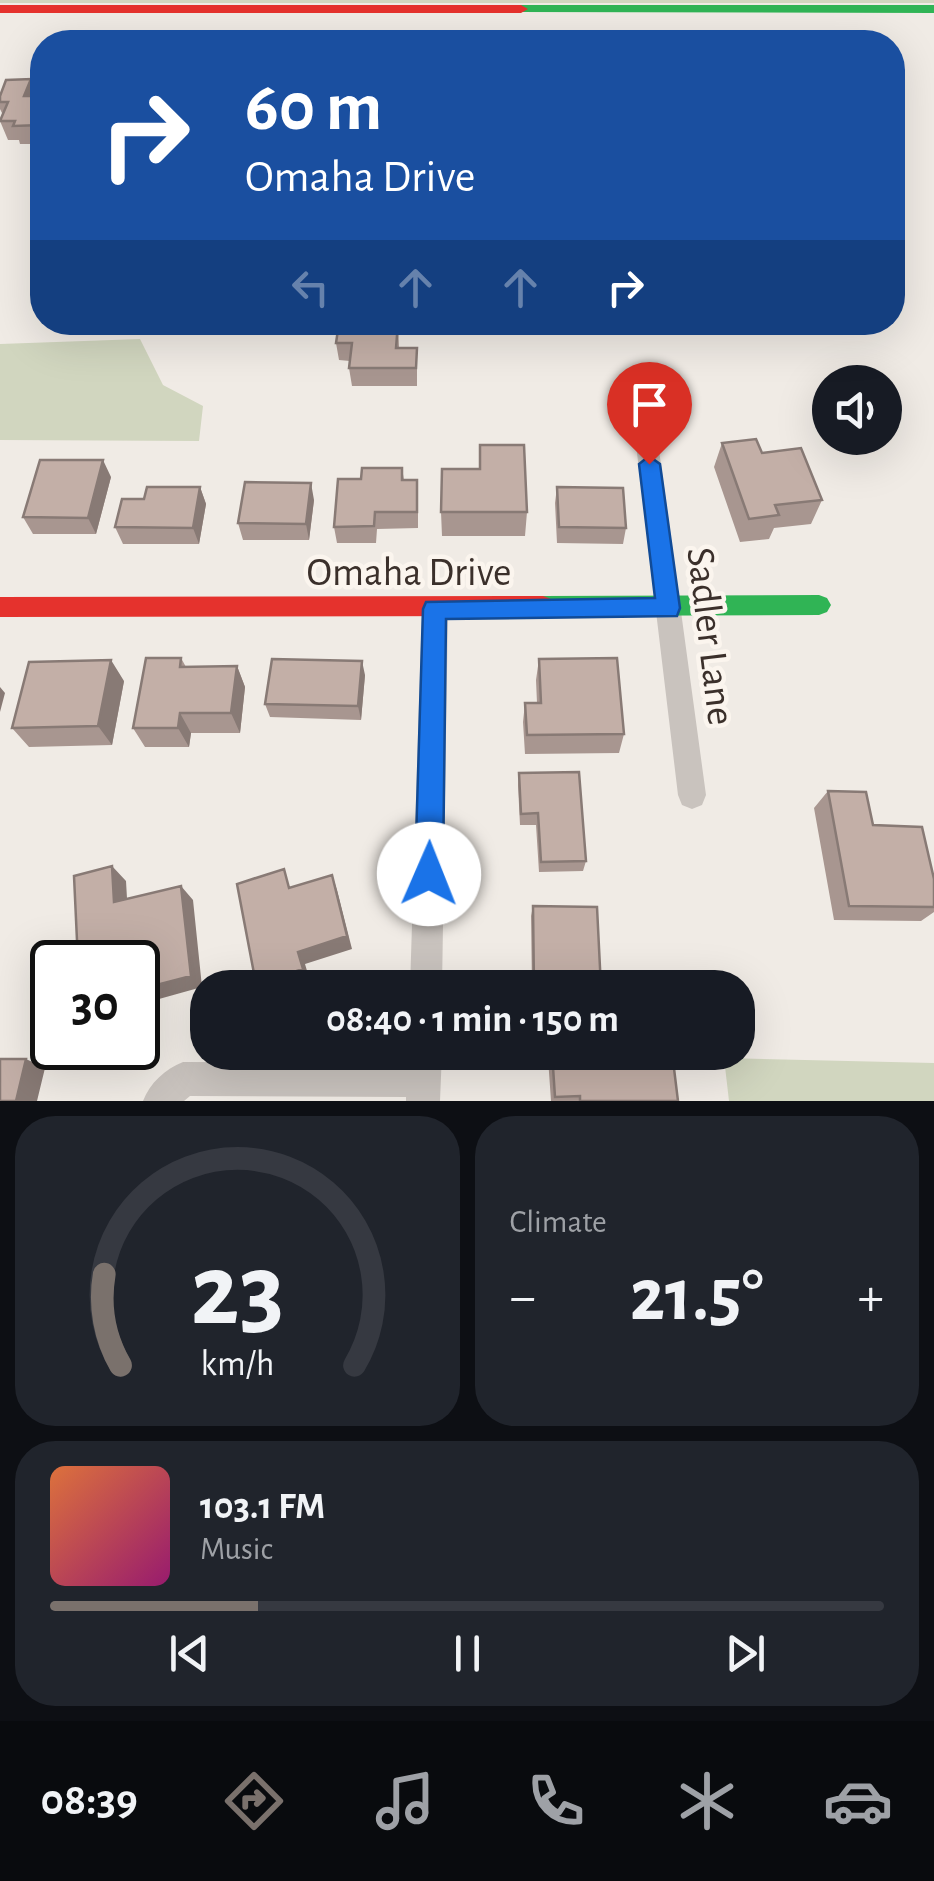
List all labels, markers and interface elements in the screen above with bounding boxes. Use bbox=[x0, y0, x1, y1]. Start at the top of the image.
icon: right bbox=[80, 70, 210, 200]
text: 60 m bbox=[245, 73, 382, 143]
text: Omaha Drive bbox=[245, 155, 476, 200]
icon: left bbox=[283, 260, 338, 315]
icon: ahead bbox=[388, 260, 443, 315]
icon: ahead bbox=[493, 260, 548, 315]
icon: right bbox=[598, 260, 653, 315]
pin bbox=[607, 362, 692, 465]
map controls bbox=[812, 365, 902, 455]
button: sound bbox=[812, 365, 902, 455]
icon: arrive bbox=[622, 377, 677, 432]
street label: Sadler Lane bbox=[679, 545, 741, 727]
street label: Omaha Drive bbox=[307, 553, 511, 593]
position arrow bbox=[377, 822, 481, 926]
speed limit sign: 30 bbox=[30, 940, 160, 1070]
text: 08:40 · 1 min · 150 m bbox=[326, 1001, 619, 1039]
text: Climate bbox=[510, 1206, 607, 1238]
text: 23 bbox=[190, 1240, 284, 1344]
text: 21.5° bbox=[630, 1259, 764, 1334]
text: − bbox=[510, 1270, 536, 1325]
text: + bbox=[858, 1270, 884, 1325]
text: km/h bbox=[200, 1346, 274, 1382]
text: 103.1 FM bbox=[200, 1488, 325, 1526]
text: Music bbox=[200, 1533, 273, 1565]
icon: previous bbox=[162, 1626, 217, 1681]
icon: pause bbox=[440, 1626, 495, 1681]
icon: next bbox=[718, 1626, 773, 1681]
icon: directions bbox=[219, 1766, 289, 1836]
icon: music bbox=[370, 1766, 440, 1836]
icon: phone bbox=[521, 1766, 591, 1836]
icon: climate bbox=[672, 1766, 742, 1836]
icon: car bbox=[823, 1766, 893, 1836]
text: 08:39 bbox=[41, 1778, 138, 1823]

